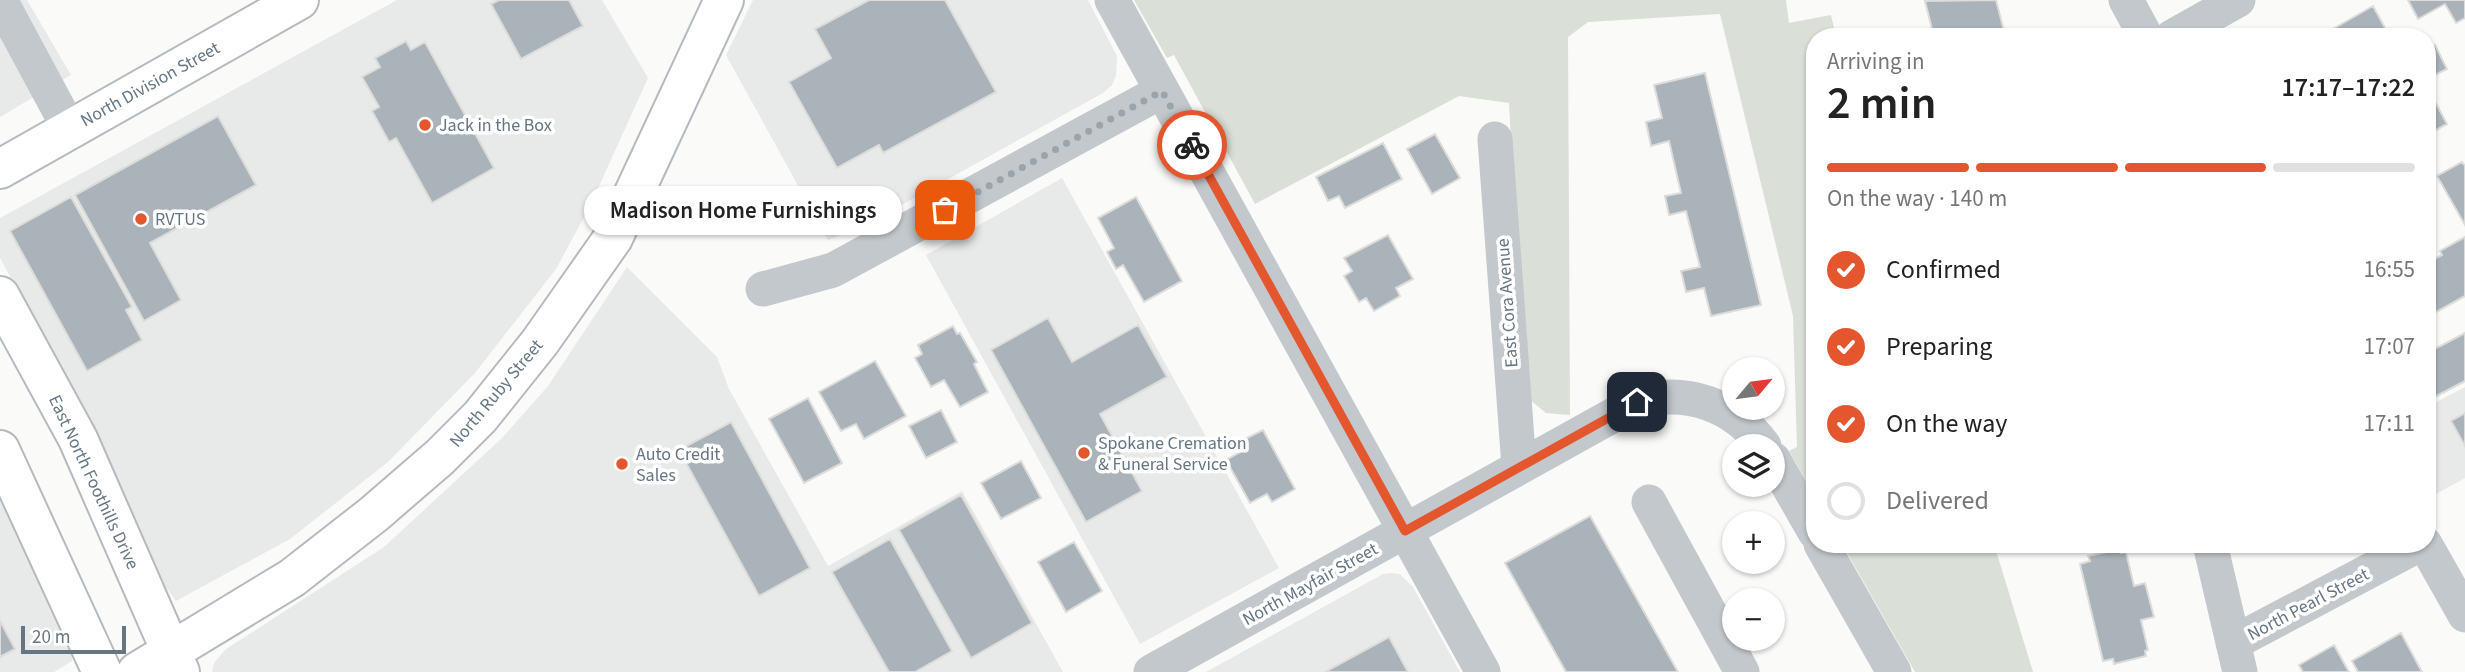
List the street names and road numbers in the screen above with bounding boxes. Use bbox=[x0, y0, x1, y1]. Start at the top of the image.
street label: North Division Street bbox=[76, 36, 224, 133]
street label: East Cora Avenue bbox=[1491, 237, 1524, 368]
street label: North Ruby Street bbox=[444, 334, 549, 453]
street label: East North Foothills Drive bbox=[42, 391, 145, 574]
street label: North Mayfair Street bbox=[1238, 537, 1382, 632]
street label: North Pearl Street bbox=[2243, 562, 2373, 647]

